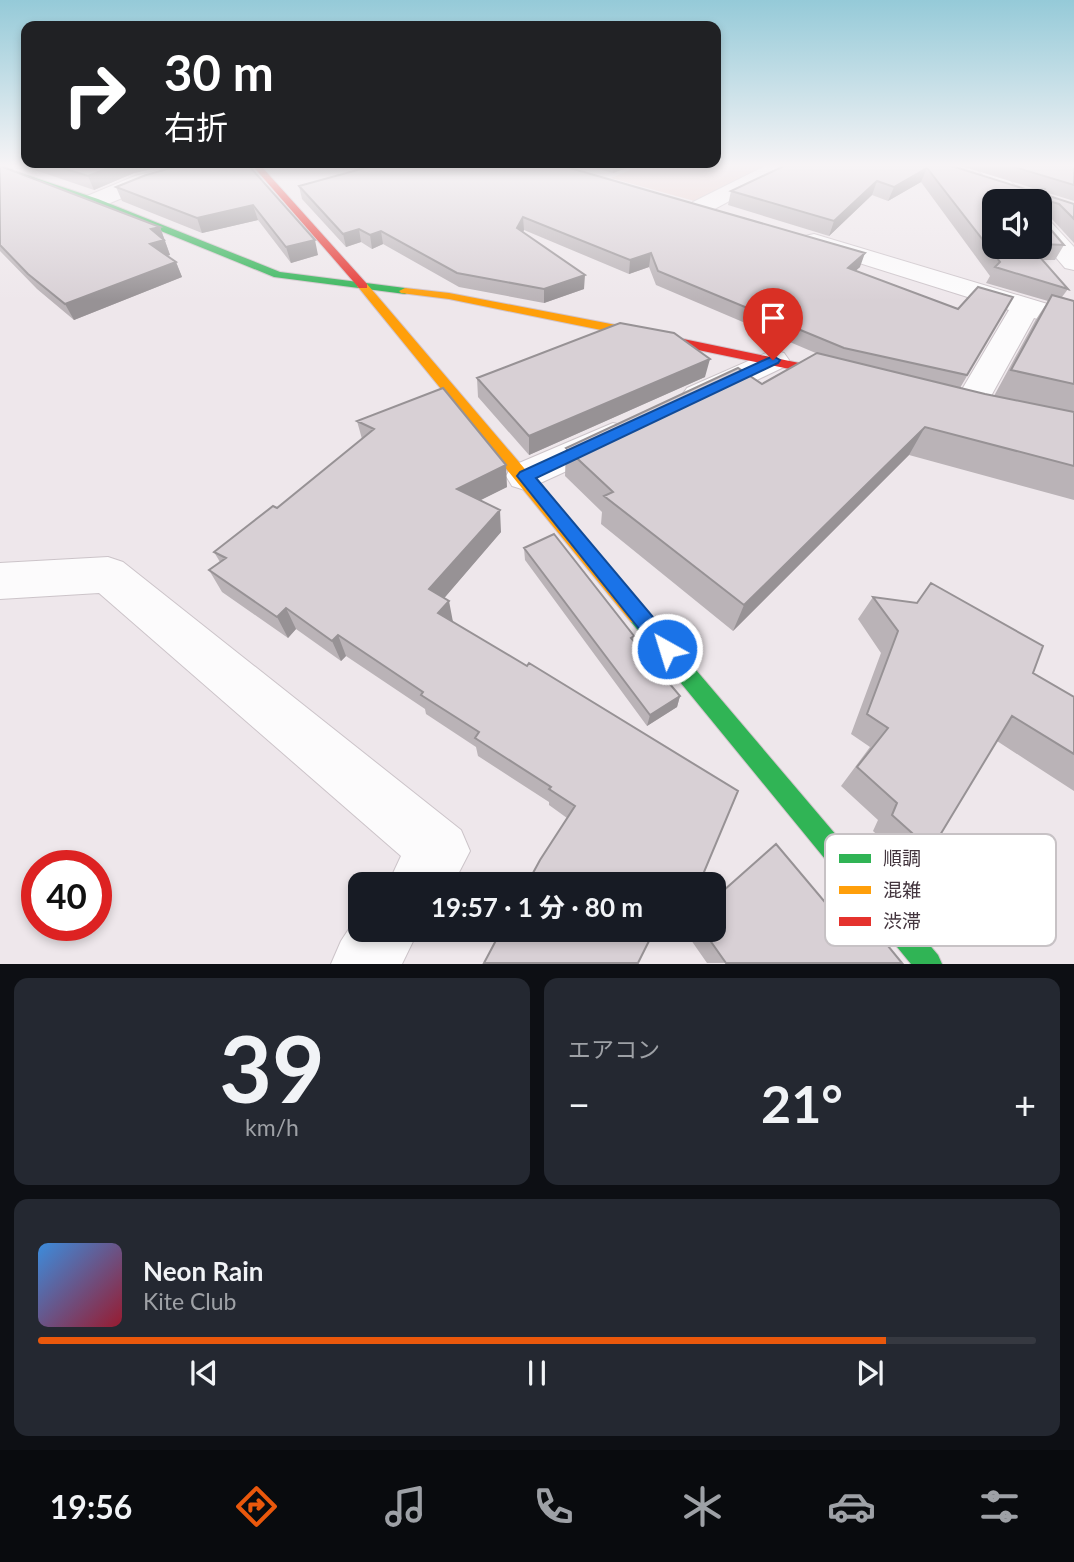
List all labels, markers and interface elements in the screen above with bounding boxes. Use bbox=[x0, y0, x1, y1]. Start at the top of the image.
text: 30 m bbox=[164, 43, 274, 101]
icon: right bbox=[49, 49, 140, 140]
text: 右折 bbox=[164, 107, 228, 146]
map controls bbox=[982, 189, 1052, 259]
button: sound bbox=[982, 189, 1052, 259]
pin bbox=[743, 288, 803, 360]
icon: arrive bbox=[754, 299, 792, 337]
position arrow bbox=[630, 612, 704, 686]
legend bbox=[825, 834, 1056, 946]
text: 順調 bbox=[883, 846, 921, 869]
speed limit sign: 40 bbox=[21, 850, 112, 941]
text: 混雑 bbox=[883, 878, 921, 901]
text: 19:57 · 1 分 · 80 m bbox=[431, 891, 643, 923]
text: 渋滞 bbox=[883, 909, 921, 932]
text: 39 bbox=[219, 1013, 325, 1122]
text: エアコン bbox=[568, 1035, 660, 1063]
text: 21° bbox=[761, 1072, 843, 1134]
text: − bbox=[568, 1081, 590, 1127]
text: + bbox=[1014, 1081, 1036, 1127]
text: km/h bbox=[245, 1113, 299, 1141]
text: Neon Rain bbox=[143, 1255, 263, 1287]
text: Kite Club bbox=[143, 1287, 236, 1315]
icon: previous bbox=[185, 1354, 223, 1392]
icon: pause bbox=[518, 1354, 556, 1392]
icon: next bbox=[851, 1354, 889, 1392]
icon: directions bbox=[232, 1482, 281, 1531]
icon: music bbox=[381, 1482, 430, 1531]
icon: phone bbox=[529, 1482, 578, 1531]
icon: climate bbox=[678, 1482, 727, 1531]
icon: car bbox=[827, 1482, 876, 1531]
icon: filters bbox=[975, 1482, 1024, 1531]
text: 19:56 bbox=[50, 1487, 132, 1526]

